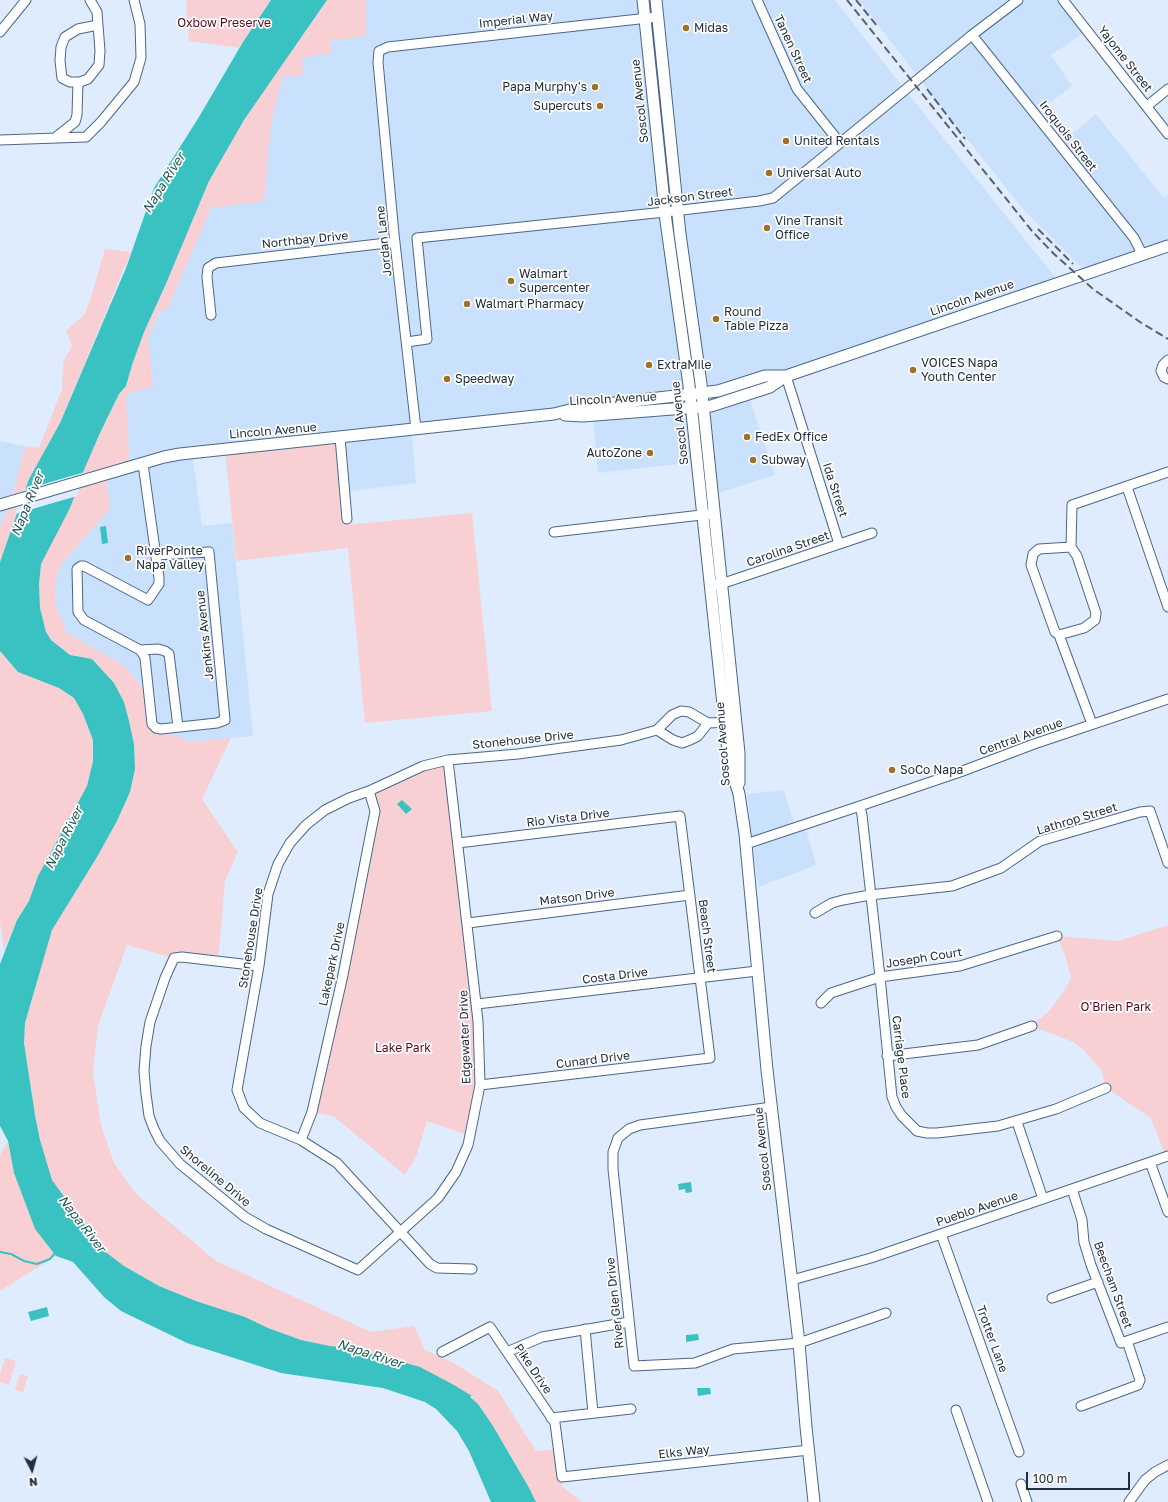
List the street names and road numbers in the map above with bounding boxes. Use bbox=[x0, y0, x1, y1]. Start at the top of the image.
street label: Imperial Way bbox=[478, 9, 554, 31]
street label: Tanen Street bbox=[771, 13, 815, 85]
street label: Yajome Street bbox=[1095, 23, 1155, 95]
street label: Soscol Avenue bbox=[628, 58, 652, 144]
street label: Iroquois Street bbox=[1036, 98, 1100, 174]
street label: Jackson Street bbox=[646, 185, 734, 209]
street label: Jordan Lane bbox=[373, 205, 395, 277]
street label: Northbay Drive bbox=[261, 228, 349, 252]
street label: Lincoln Avenue bbox=[928, 277, 1016, 319]
street label: Soscol Avenue bbox=[668, 380, 692, 466]
street label: Lincoln Avenue bbox=[569, 390, 657, 408]
street label: Lincoln Avenue bbox=[229, 420, 317, 442]
street label: Ida Street bbox=[819, 461, 851, 519]
street label: Carolina Street bbox=[745, 528, 831, 570]
street label: Jenkins Avenue bbox=[193, 589, 217, 681]
street label: Soscol Avenue bbox=[713, 702, 733, 786]
street label: Central Avenue bbox=[977, 715, 1065, 759]
street label: Stonehouse Drive bbox=[472, 728, 574, 752]
street label: Lathrop Street bbox=[1035, 800, 1119, 838]
street label: Rio Vista Drive bbox=[526, 806, 610, 830]
street label: Matson Drive bbox=[539, 885, 615, 909]
street label: Stonehouse Drive bbox=[236, 887, 266, 989]
street label: Beach Street bbox=[695, 898, 719, 974]
street label: Lakepark Drive bbox=[316, 921, 348, 1007]
street label: Joseph Court bbox=[885, 945, 963, 971]
street label: Costa Drive bbox=[581, 965, 649, 987]
street label: Edgewater Drive bbox=[456, 990, 474, 1084]
street label: Carriage Place bbox=[889, 1015, 913, 1099]
street label: Cunard Drive bbox=[555, 1048, 631, 1072]
street label: Soscol Avenue bbox=[751, 1106, 775, 1192]
street label: Shoreline Drive bbox=[177, 1142, 253, 1210]
street label: Pueblo Avenue bbox=[934, 1188, 1020, 1230]
street label: Beecham Street bbox=[1091, 1239, 1135, 1331]
street label: River Glen Drive bbox=[603, 1257, 627, 1349]
street label: Trotter Lane bbox=[973, 1303, 1011, 1375]
street label: Pike Drive bbox=[511, 1341, 555, 1397]
street label: Elks Way bbox=[658, 1442, 710, 1462]

